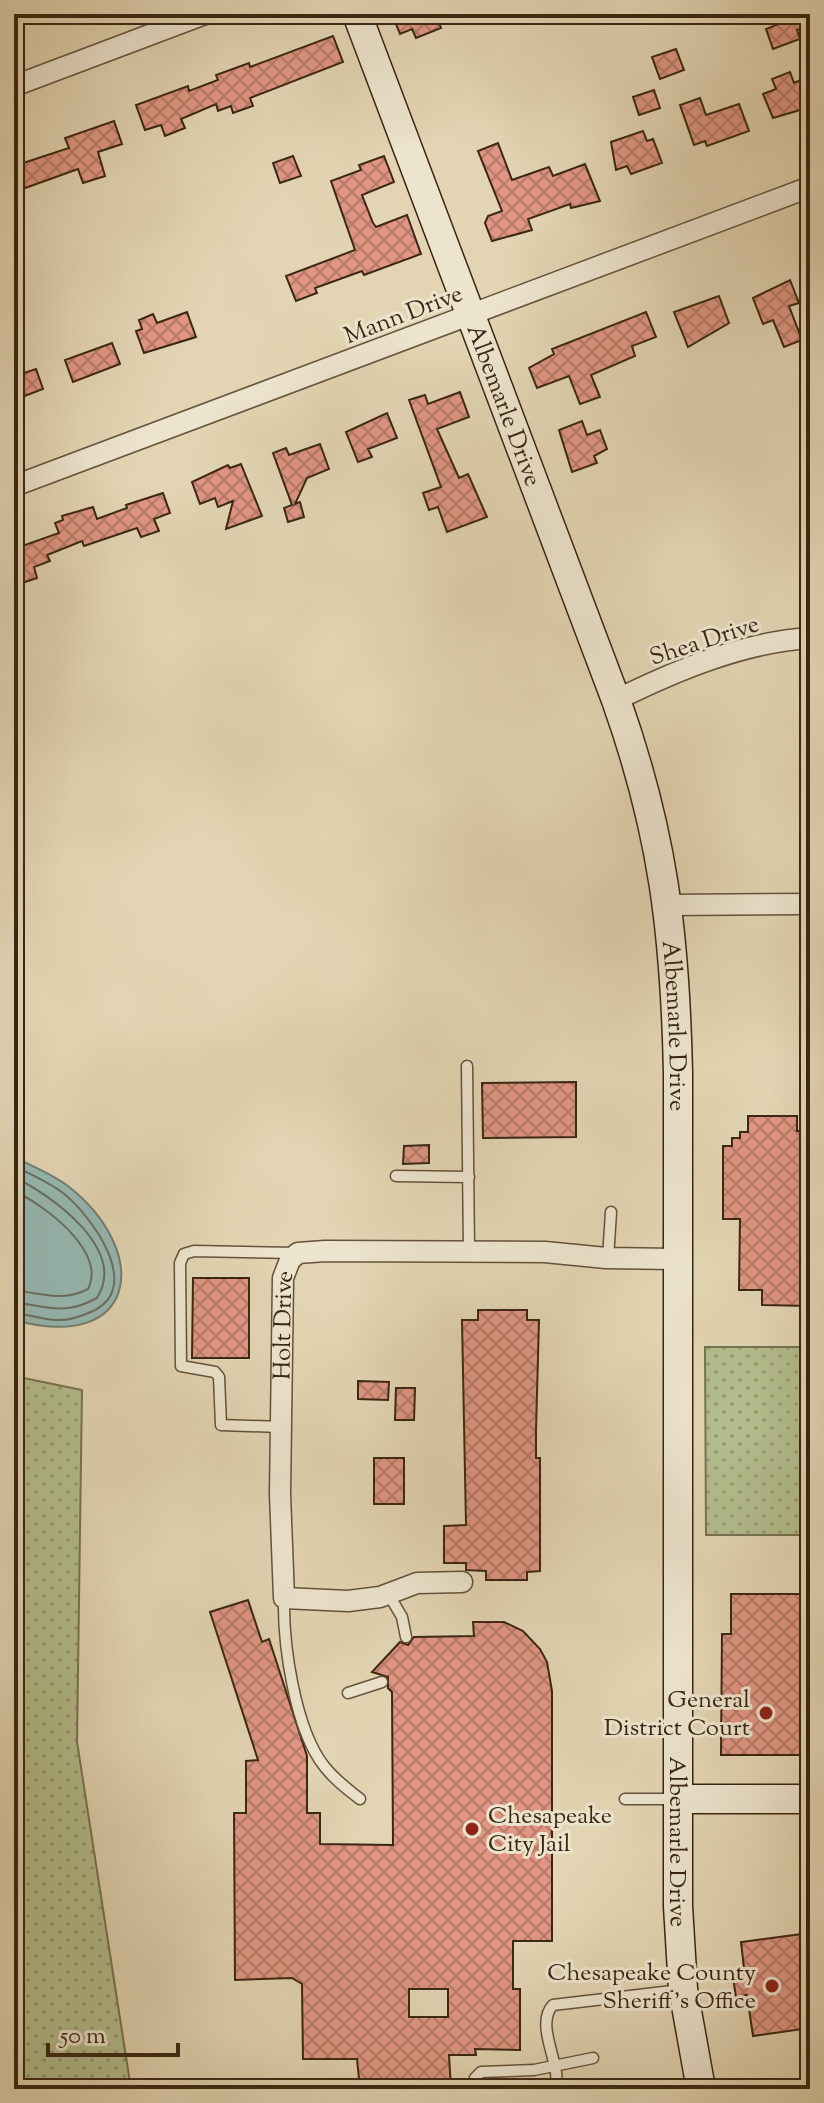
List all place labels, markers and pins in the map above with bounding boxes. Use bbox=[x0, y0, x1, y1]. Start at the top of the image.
place label: General District Court bbox=[604, 1684, 750, 1746]
marker: General District Court bbox=[757, 1704, 775, 1722]
place label: Chesapeake City Jail bbox=[488, 1800, 612, 1862]
marker: Chesapeake City Jail bbox=[463, 1820, 481, 1838]
place label: Chesapeake County Sheriff's Office bbox=[547, 1957, 756, 2019]
marker: Chesapeake County Sheriff's Office bbox=[763, 1977, 781, 1995]

